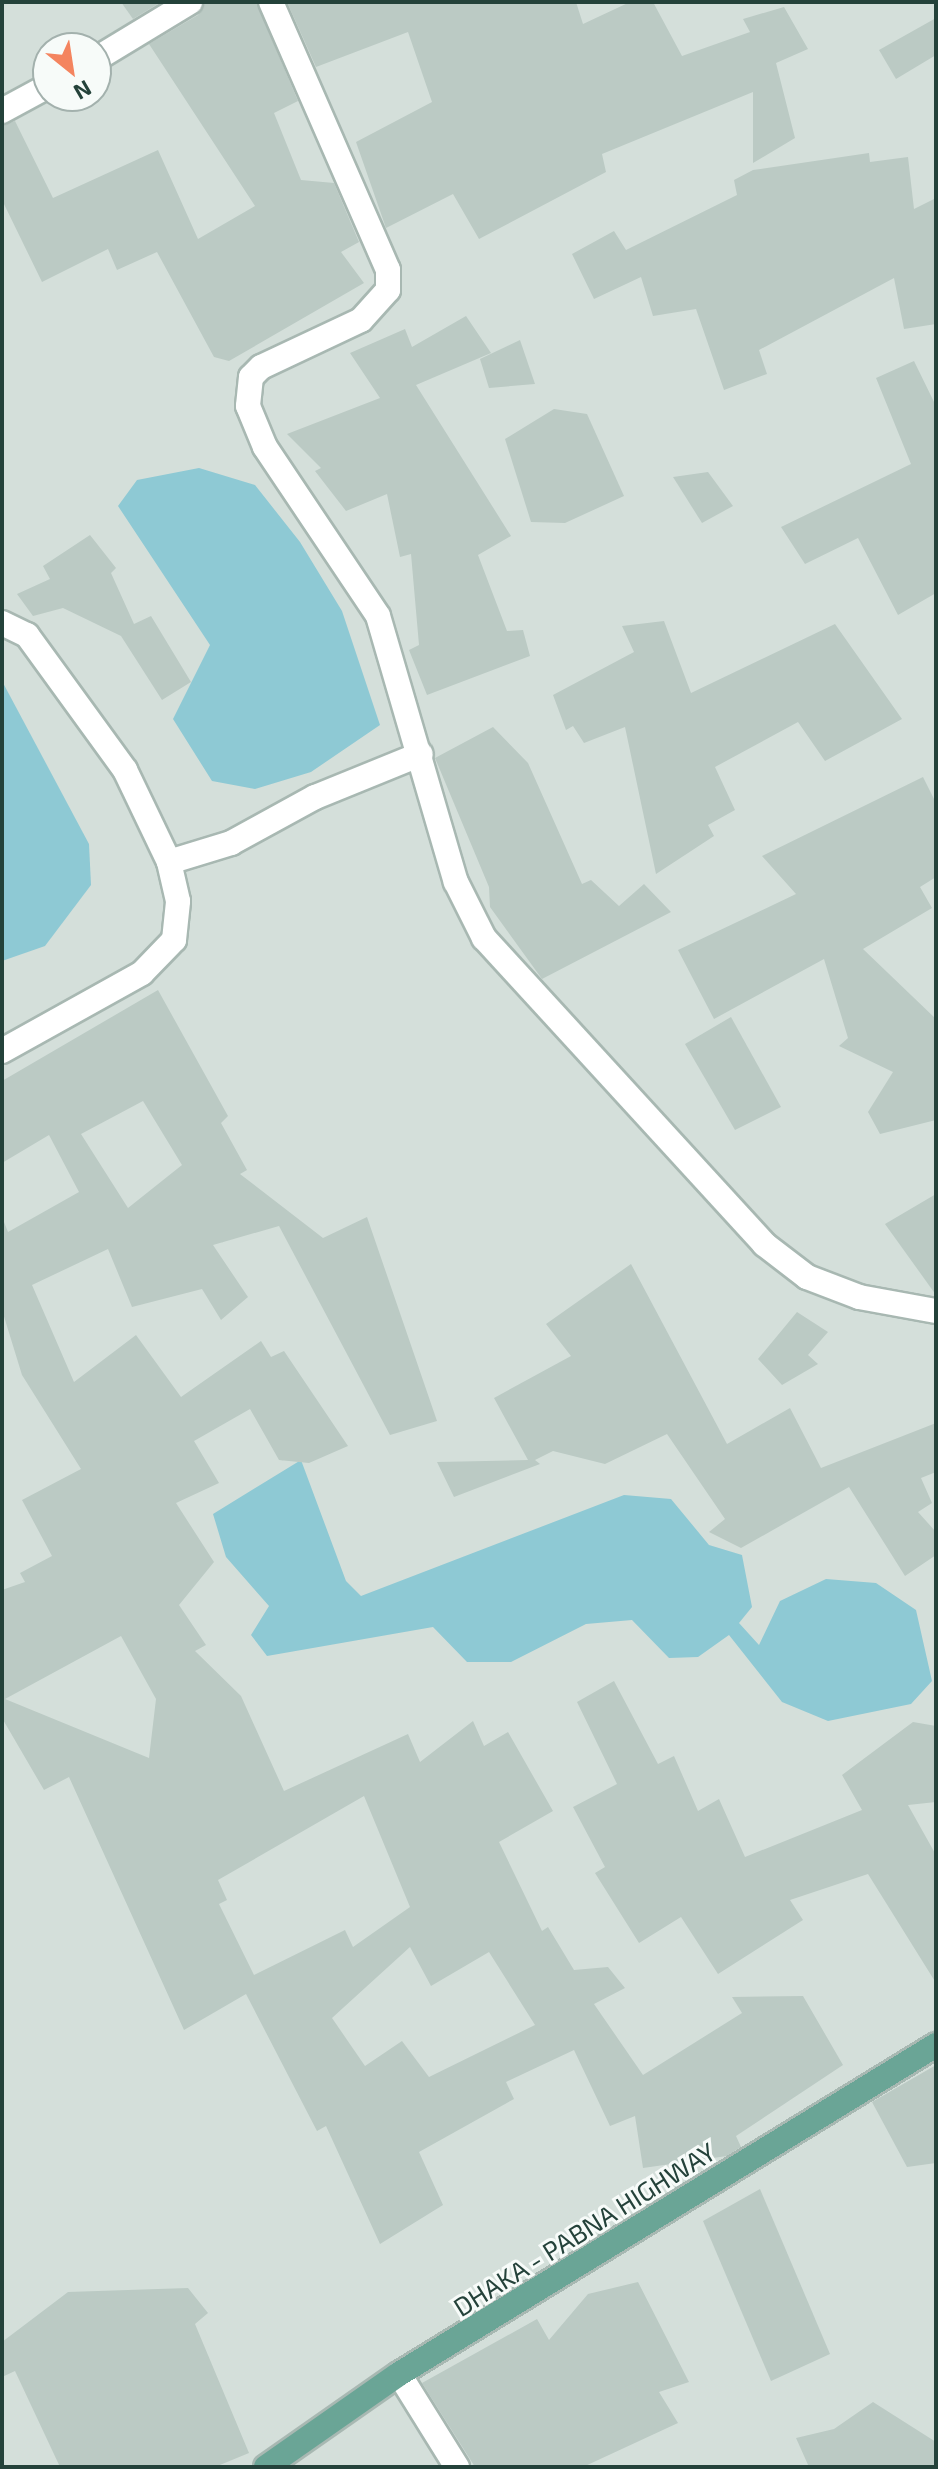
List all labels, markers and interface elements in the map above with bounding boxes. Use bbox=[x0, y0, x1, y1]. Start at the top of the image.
north arrow bbox=[32, 32, 112, 112]
text: N bbox=[70, 76, 96, 106]
street label: DHAKA - PABNA HIGHWAY bbox=[447, 2135, 721, 2323]

